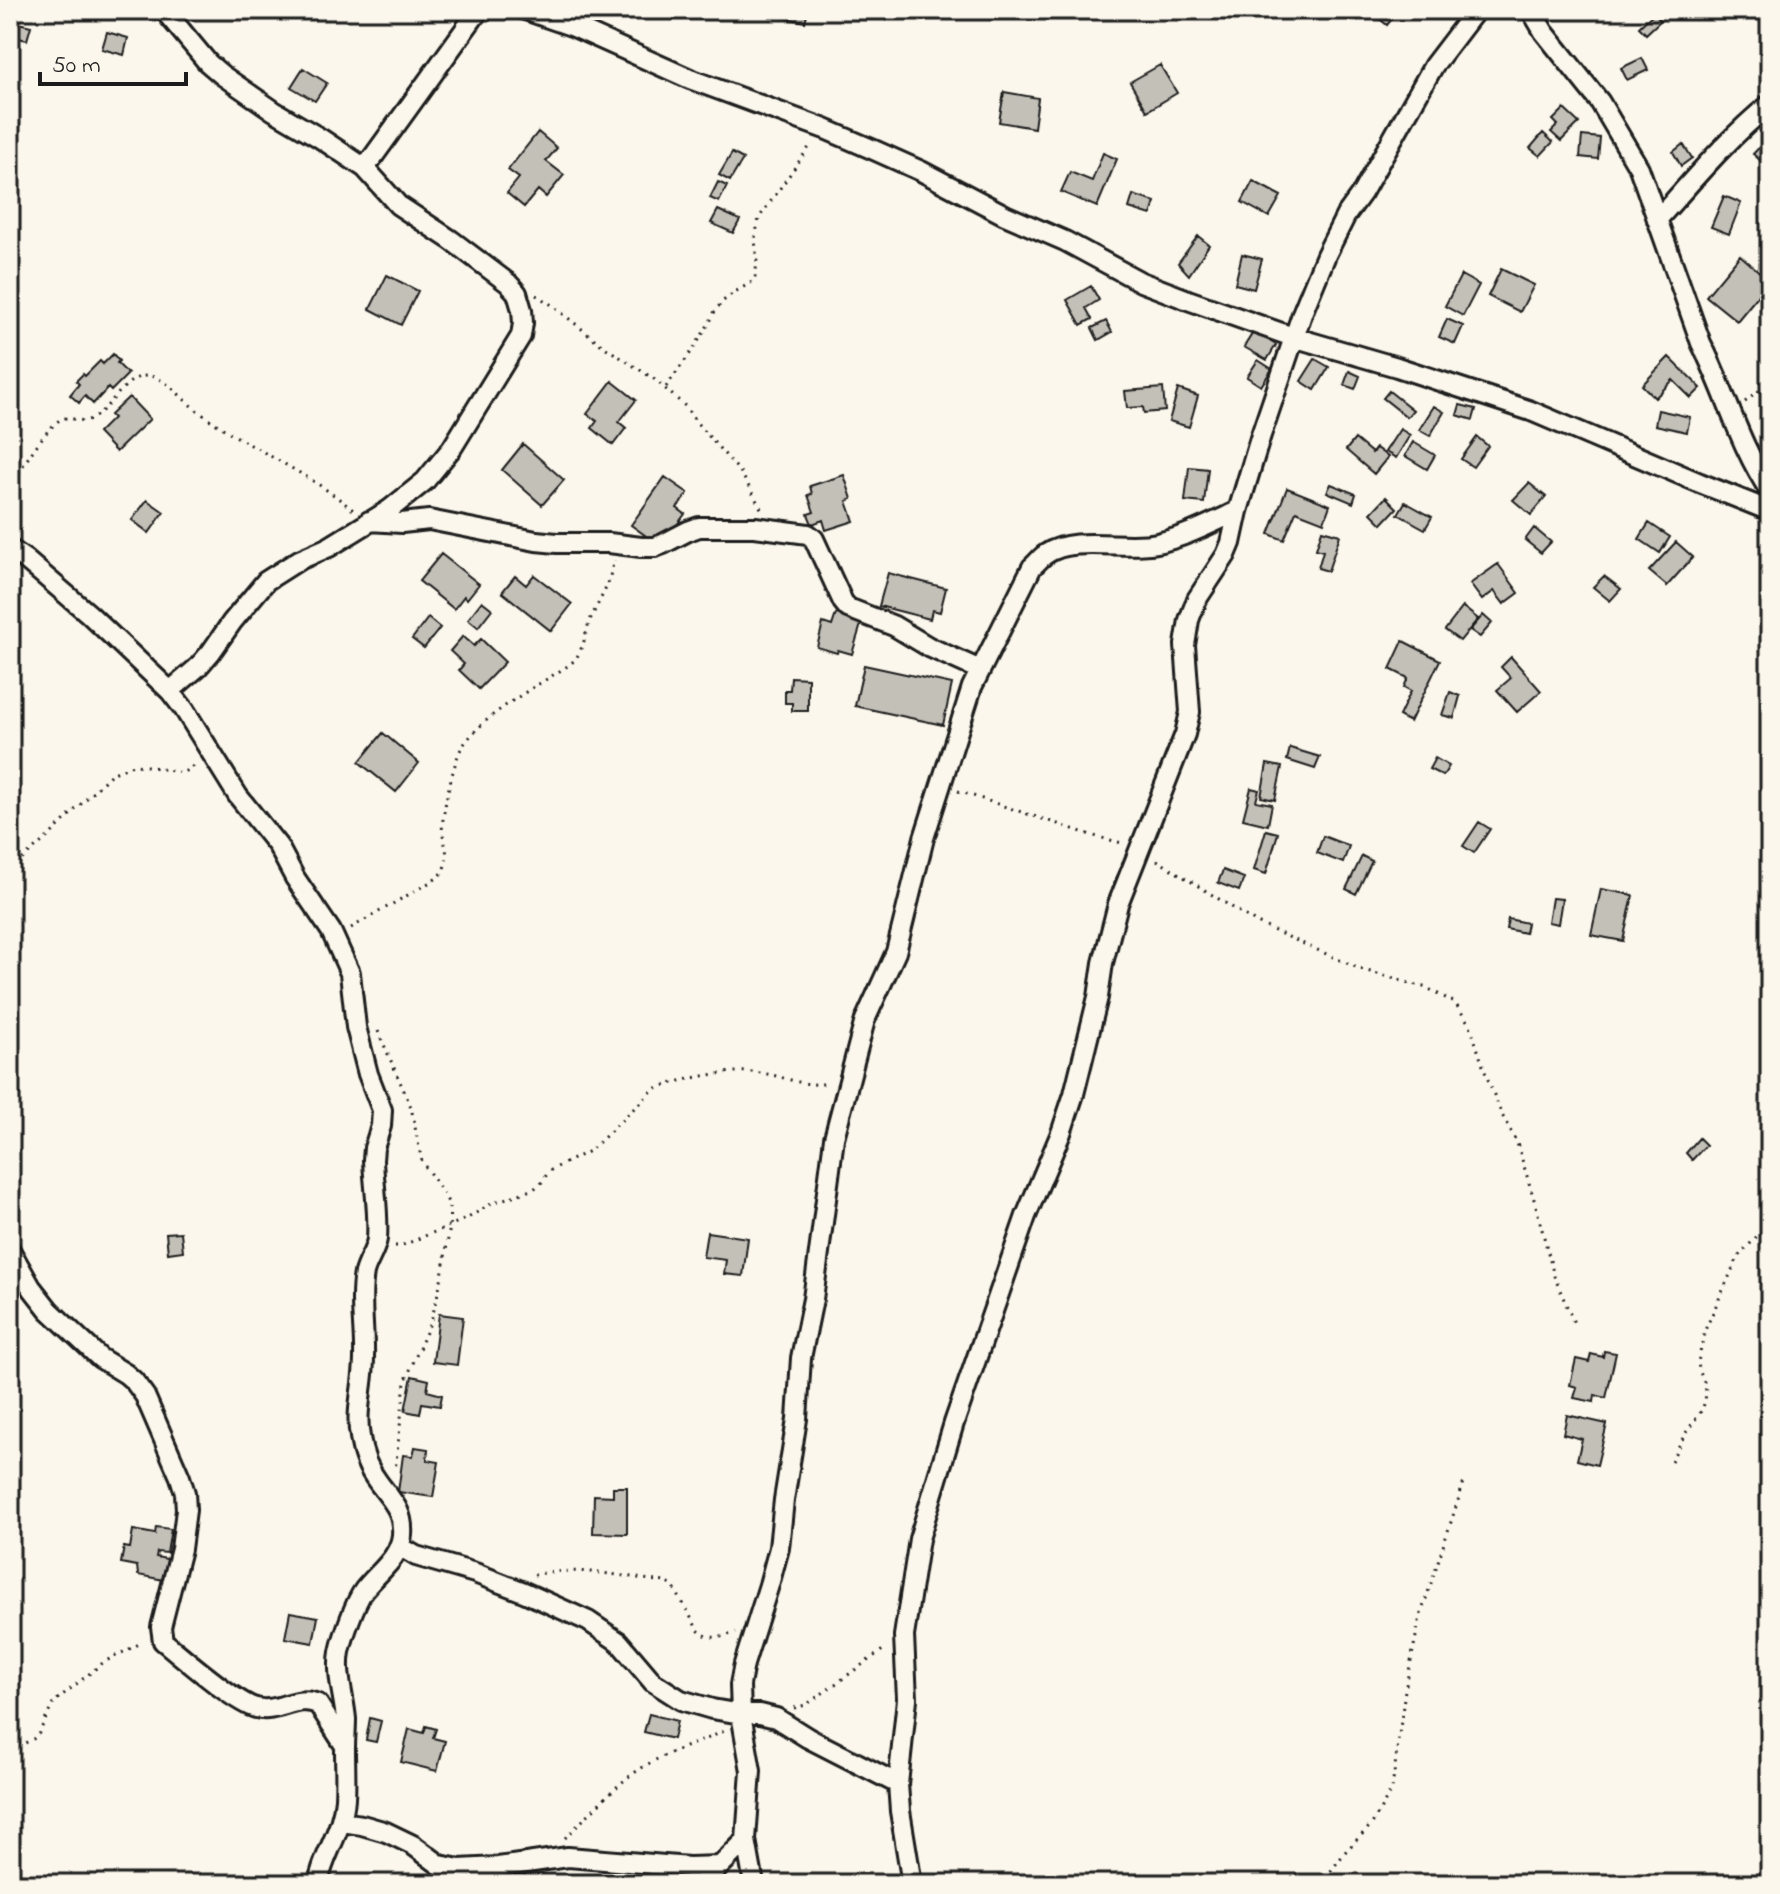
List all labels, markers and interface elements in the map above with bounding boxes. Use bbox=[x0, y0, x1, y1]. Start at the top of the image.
scale bar bbox=[40, 36, 186, 86]
text: 50 m bbox=[52, 49, 101, 84]

